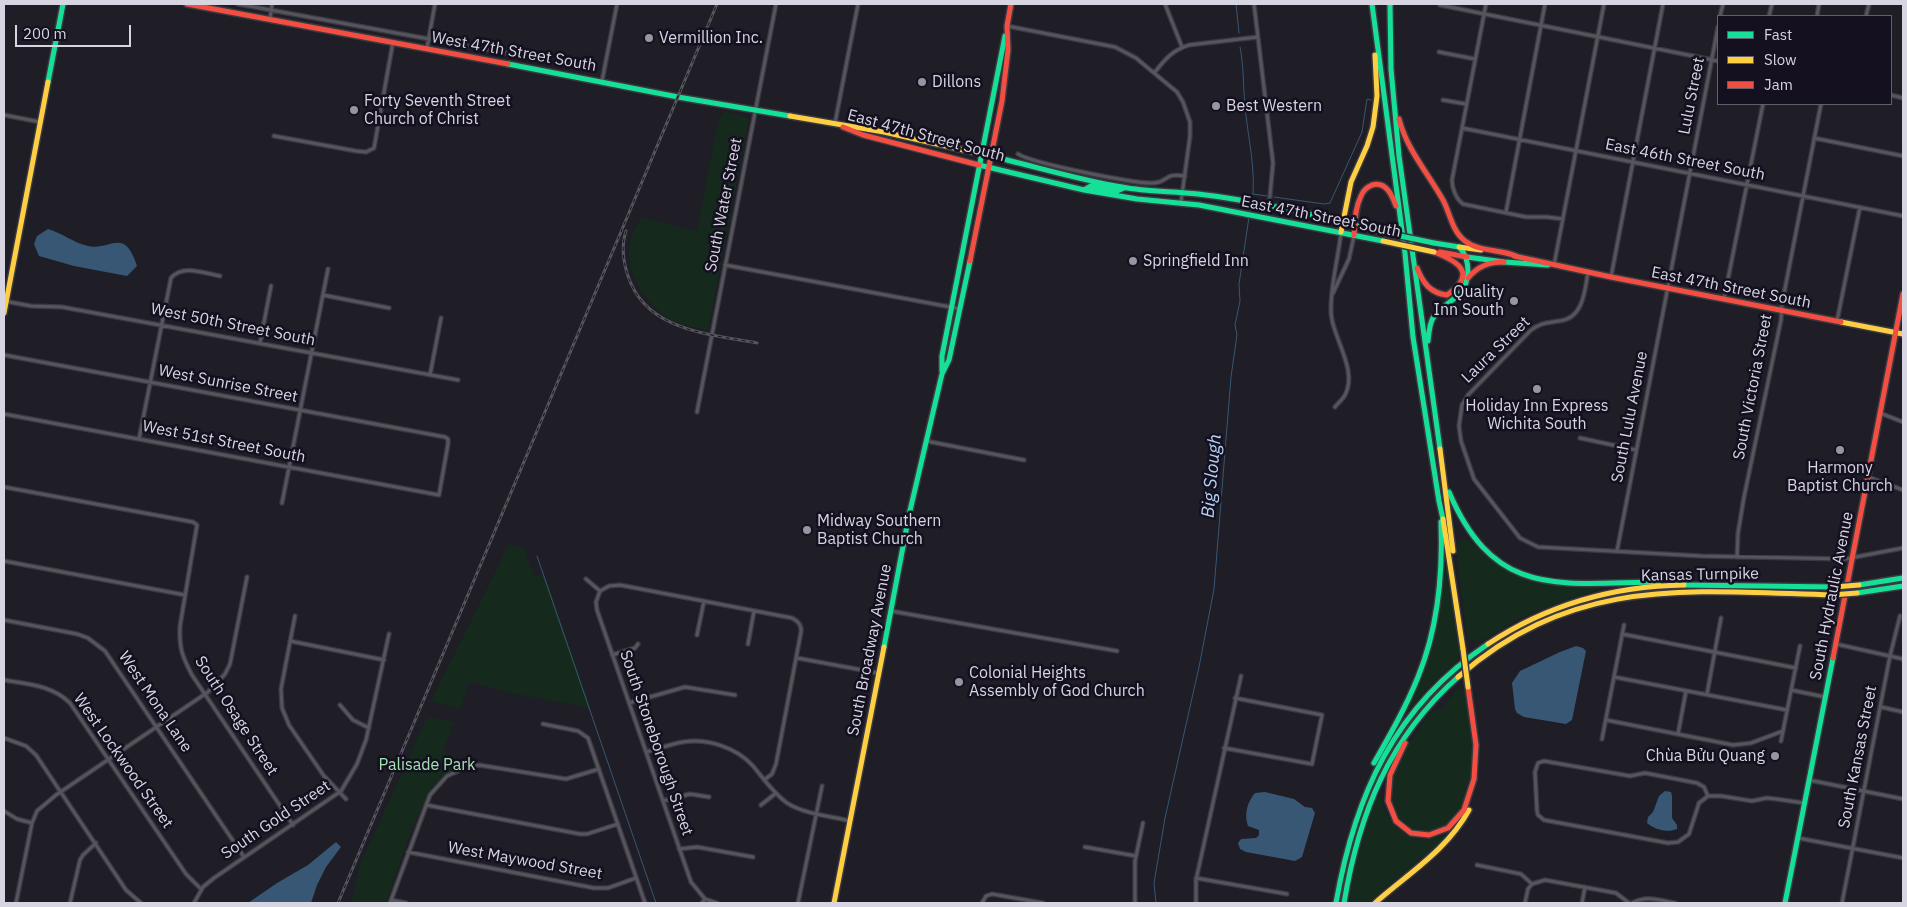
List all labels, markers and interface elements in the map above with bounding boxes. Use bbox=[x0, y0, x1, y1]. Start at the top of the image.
scale bar bbox=[18, 15, 134, 47]
legend bbox=[1717, 15, 1892, 105]
text: 200 m bbox=[23, 24, 67, 43]
text: Fast bbox=[1764, 25, 1792, 44]
street label: West 47th Street South bbox=[430, 28, 598, 76]
place label: Vermillion Inc. bbox=[659, 28, 763, 48]
marker: Vermillion Inc. bbox=[643, 32, 655, 44]
text: Slow bbox=[1764, 50, 1797, 69]
street label: Lulu Street bbox=[1675, 56, 1709, 136]
place label: Dillons bbox=[932, 72, 981, 92]
text: Jam bbox=[1764, 75, 1793, 94]
marker: Dillons bbox=[916, 76, 928, 88]
place label: Forty Seventh Street Church of Christ bbox=[364, 91, 511, 129]
place label: Best Western bbox=[1226, 96, 1322, 116]
marker: Best Western bbox=[1210, 100, 1222, 112]
marker: Forty Seventh Street Church of Christ bbox=[348, 104, 360, 116]
street label: East 47th Street South bbox=[845, 106, 1007, 166]
street label: East 46th Street South bbox=[1603, 135, 1767, 185]
street label: South Water Street bbox=[702, 136, 746, 274]
street label: East 47th Street South bbox=[1239, 192, 1403, 242]
place label: Springfield Inn bbox=[1143, 251, 1249, 271]
marker: Springfield Inn bbox=[1127, 255, 1139, 267]
street label: East 47th Street South bbox=[1649, 263, 1813, 313]
place label: Quality Inn South bbox=[1434, 282, 1504, 320]
marker: Quality Inn South bbox=[1508, 295, 1520, 307]
street label: West 50th Street South bbox=[149, 300, 317, 350]
street label: South Victoria Street bbox=[1729, 312, 1777, 462]
street label: Laura Street bbox=[1458, 313, 1534, 387]
street label: South Lulu Avenue bbox=[1608, 350, 1652, 484]
street label: West Sunrise Street bbox=[157, 361, 299, 407]
marker: Holiday Inn Express Wichita South bbox=[1531, 383, 1543, 395]
place label: Holiday Inn Express Wichita South bbox=[1465, 396, 1609, 434]
street label: West 51st Street South bbox=[141, 417, 307, 467]
water label: Big Slough bbox=[1198, 433, 1226, 519]
marker: Harmony Baptist Church bbox=[1834, 444, 1846, 456]
place label: Harmony Baptist Church bbox=[1787, 458, 1893, 496]
street label: South Hydraulic Avenue bbox=[1806, 510, 1858, 682]
place label: Midway Southern Baptist Church bbox=[817, 511, 941, 549]
marker: Midway Southern Baptist Church bbox=[801, 524, 813, 536]
street label: South Broadway Avenue bbox=[844, 562, 896, 738]
street label: Kansas Turnpike bbox=[1641, 564, 1759, 586]
street label: West Mona Lane bbox=[114, 648, 196, 756]
street label: South Stoneborough Street bbox=[615, 648, 697, 838]
street label: South Osage Street bbox=[190, 653, 282, 779]
place label: Colonial Heights Assembly of God Church bbox=[969, 663, 1145, 701]
marker: Colonial Heights Assembly of God Church bbox=[953, 676, 965, 688]
street label: South Kansas Street bbox=[1835, 684, 1881, 830]
street label: West Lockwood Street bbox=[69, 690, 177, 832]
place label: Chùa Bửu Quang bbox=[1646, 746, 1765, 766]
marker: Chùa Bửu Quang bbox=[1769, 750, 1781, 762]
park label: Palisade Park bbox=[379, 755, 475, 775]
street label: South Gold Street bbox=[218, 776, 334, 864]
street label: West Maywood Street bbox=[446, 838, 604, 884]

